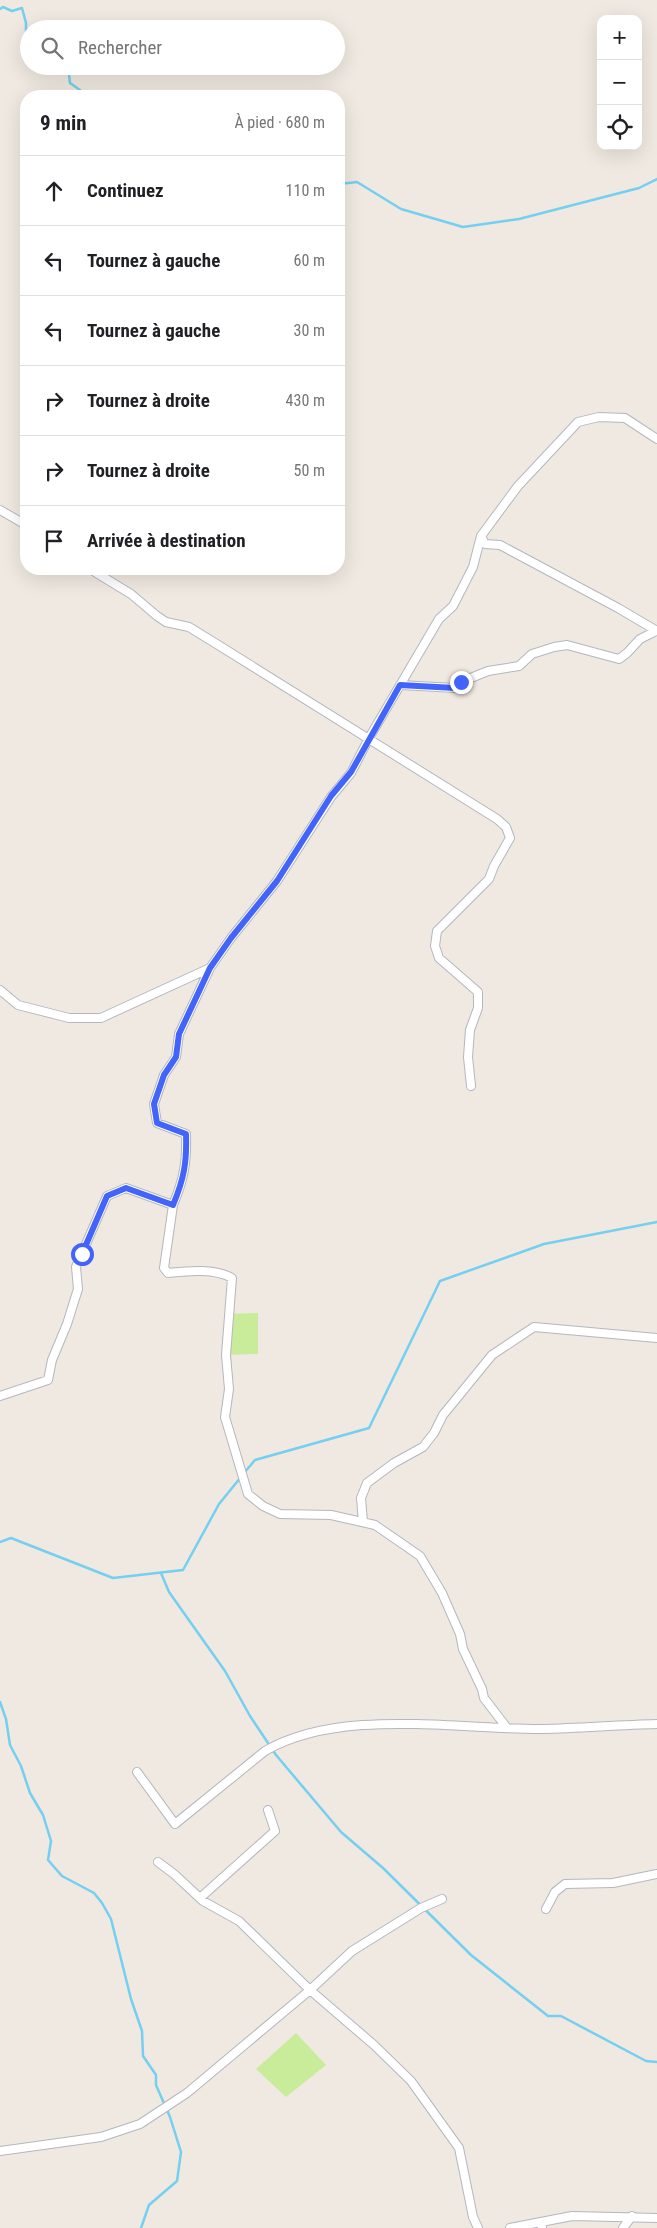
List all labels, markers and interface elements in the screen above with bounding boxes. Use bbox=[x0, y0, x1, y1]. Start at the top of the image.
map controls bbox=[597, 15, 642, 150]
button: + bbox=[597, 15, 642, 60]
search box bbox=[20, 20, 345, 75]
icon: search bbox=[38, 34, 66, 62]
text: Rechercher bbox=[78, 36, 162, 59]
button: − bbox=[597, 60, 642, 105]
button: locate bbox=[597, 105, 642, 150]
text: 9 min bbox=[40, 111, 87, 135]
text: À pied · 680 m bbox=[234, 113, 325, 132]
icon: ahead bbox=[40, 177, 68, 205]
text: Continuez bbox=[87, 179, 164, 202]
text: 110 m bbox=[286, 181, 325, 200]
icon: left bbox=[40, 247, 68, 275]
text: Tournez à gauche bbox=[87, 249, 220, 272]
text: 60 m bbox=[293, 251, 325, 270]
icon: left bbox=[40, 317, 68, 345]
text: Tournez à gauche bbox=[87, 319, 220, 342]
text: 30 m bbox=[293, 321, 325, 340]
icon: right bbox=[40, 387, 68, 415]
text: Tournez à droite bbox=[87, 389, 210, 412]
text: 430 m bbox=[286, 391, 325, 410]
icon: right bbox=[40, 457, 68, 485]
text: Tournez à droite bbox=[87, 459, 210, 482]
text: 50 m bbox=[293, 461, 325, 480]
icon: arrive bbox=[40, 527, 68, 555]
text: Arrivée à destination bbox=[87, 529, 246, 552]
route end bbox=[450, 671, 473, 694]
route start bbox=[71, 1243, 94, 1266]

